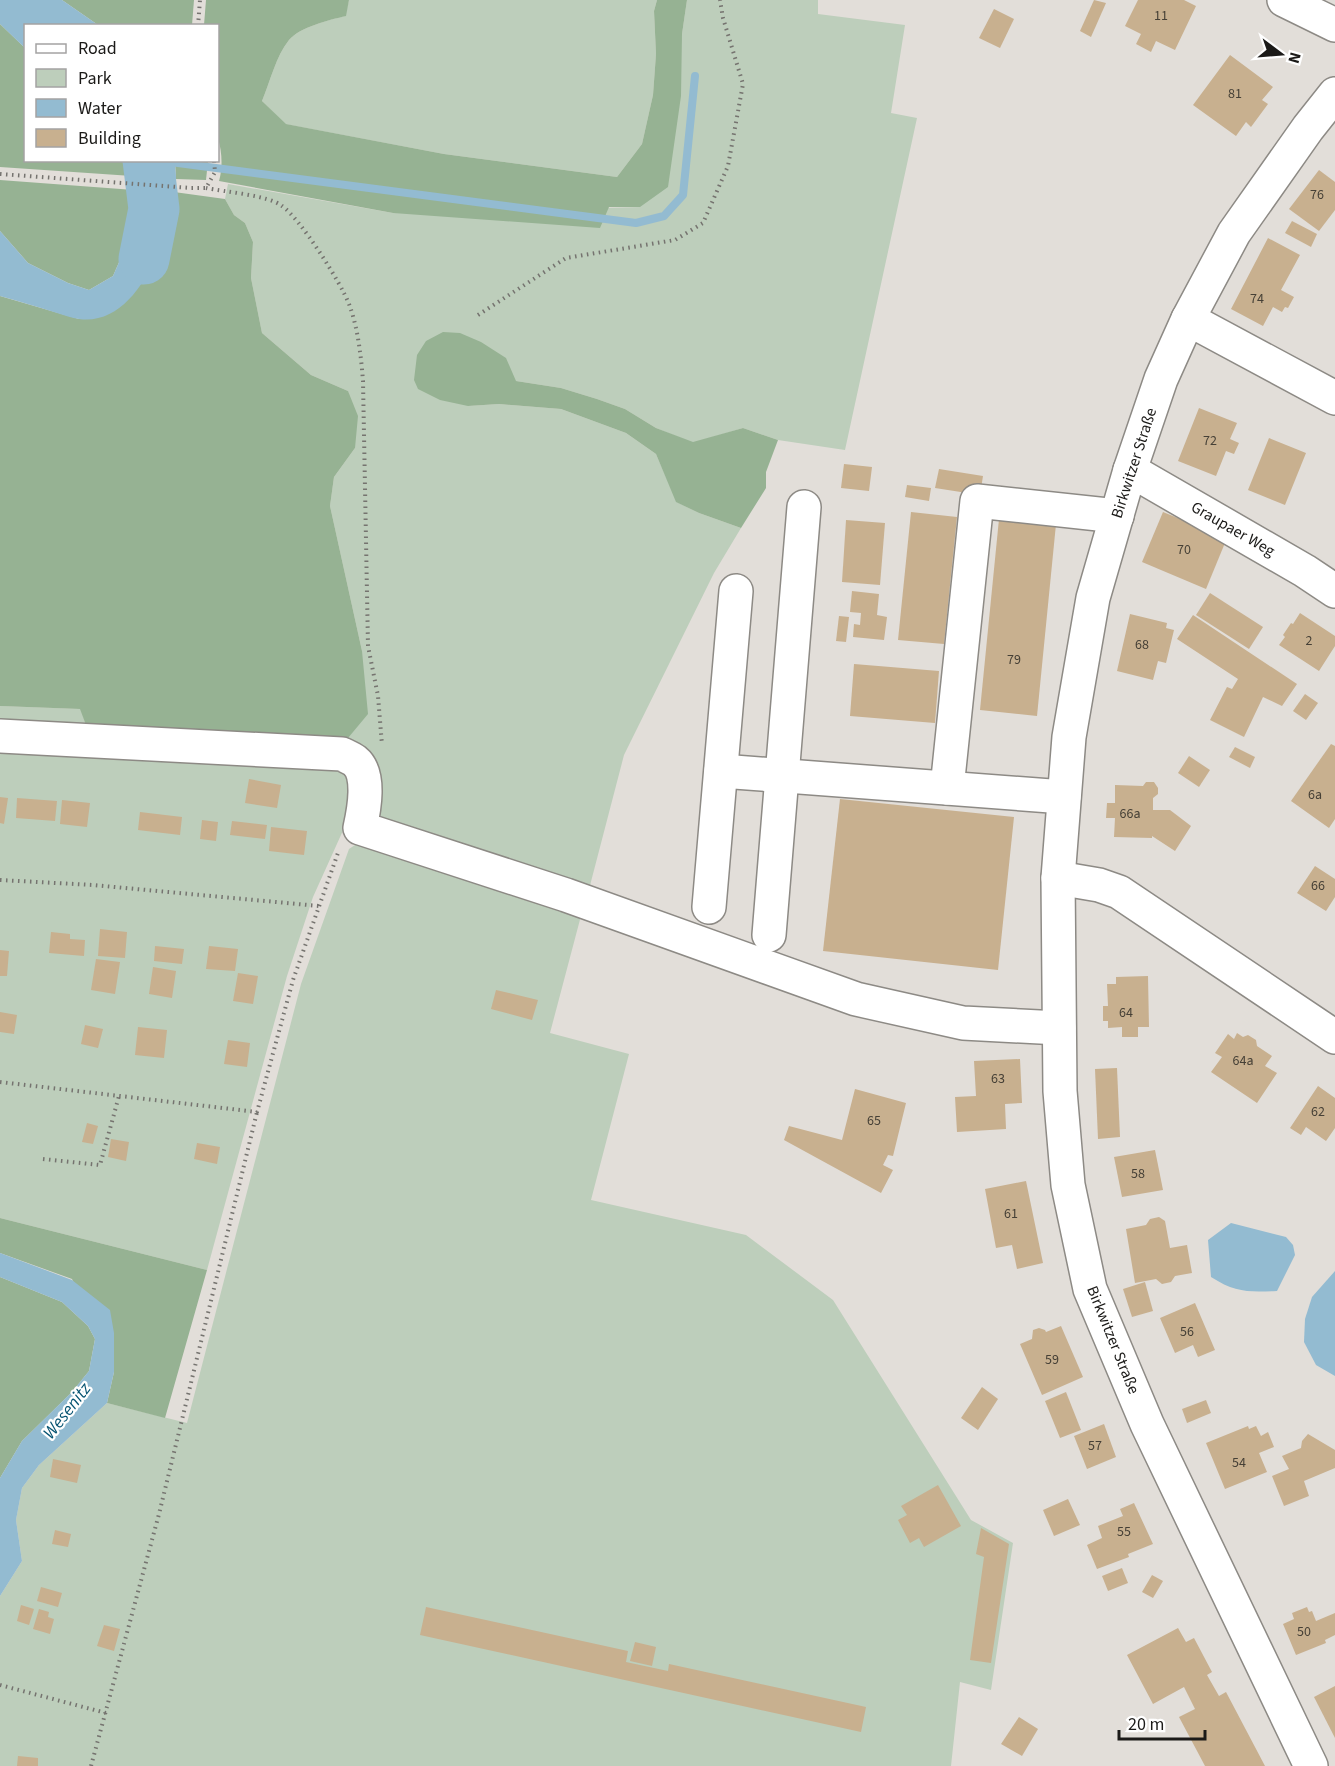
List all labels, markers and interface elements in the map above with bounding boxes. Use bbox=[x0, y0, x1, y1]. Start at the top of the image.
house number: 11 bbox=[1154, 6, 1168, 26]
legend bbox=[24, 24, 219, 162]
north arrow bbox=[1251, 24, 1311, 84]
text: Road bbox=[78, 36, 117, 61]
text: N bbox=[1282, 50, 1306, 66]
text: Park bbox=[78, 66, 112, 91]
house number: 81 bbox=[1228, 84, 1242, 104]
text: Water bbox=[78, 96, 122, 121]
text: Building bbox=[78, 126, 141, 151]
house number: 76 bbox=[1310, 185, 1324, 205]
house number: 74 bbox=[1250, 289, 1264, 309]
street label: Birkwitzer Straße bbox=[1106, 405, 1162, 521]
house number: 72 bbox=[1203, 431, 1217, 451]
street label: Graupaer Weg bbox=[1187, 496, 1279, 562]
house number: 70 bbox=[1177, 540, 1191, 560]
house number: 2 bbox=[1306, 631, 1313, 651]
house number: 68 bbox=[1135, 635, 1149, 655]
house number: 79 bbox=[1007, 650, 1021, 670]
house number: 6a bbox=[1308, 785, 1322, 805]
house number: 66a bbox=[1120, 804, 1140, 824]
house number: 66 bbox=[1311, 876, 1325, 896]
house number: 64 bbox=[1119, 1003, 1133, 1023]
house number: 64a bbox=[1233, 1051, 1253, 1071]
house number: 63 bbox=[991, 1069, 1005, 1089]
house number: 62 bbox=[1311, 1102, 1325, 1122]
house number: 65 bbox=[867, 1111, 881, 1131]
house number: 58 bbox=[1131, 1164, 1145, 1184]
house number: 61 bbox=[1004, 1204, 1018, 1224]
street label: Birkwitzer Straße bbox=[1081, 1283, 1145, 1397]
house number: 56 bbox=[1180, 1322, 1194, 1342]
house number: 59 bbox=[1045, 1350, 1059, 1370]
water label: Wesenitz bbox=[37, 1377, 97, 1444]
house number: 57 bbox=[1088, 1436, 1102, 1456]
house number: 54 bbox=[1232, 1453, 1246, 1473]
house number: 55 bbox=[1117, 1522, 1131, 1542]
house number: 50 bbox=[1297, 1622, 1311, 1642]
scale bar bbox=[1119, 1703, 1204, 1741]
text: 20 m bbox=[1128, 1712, 1164, 1737]

